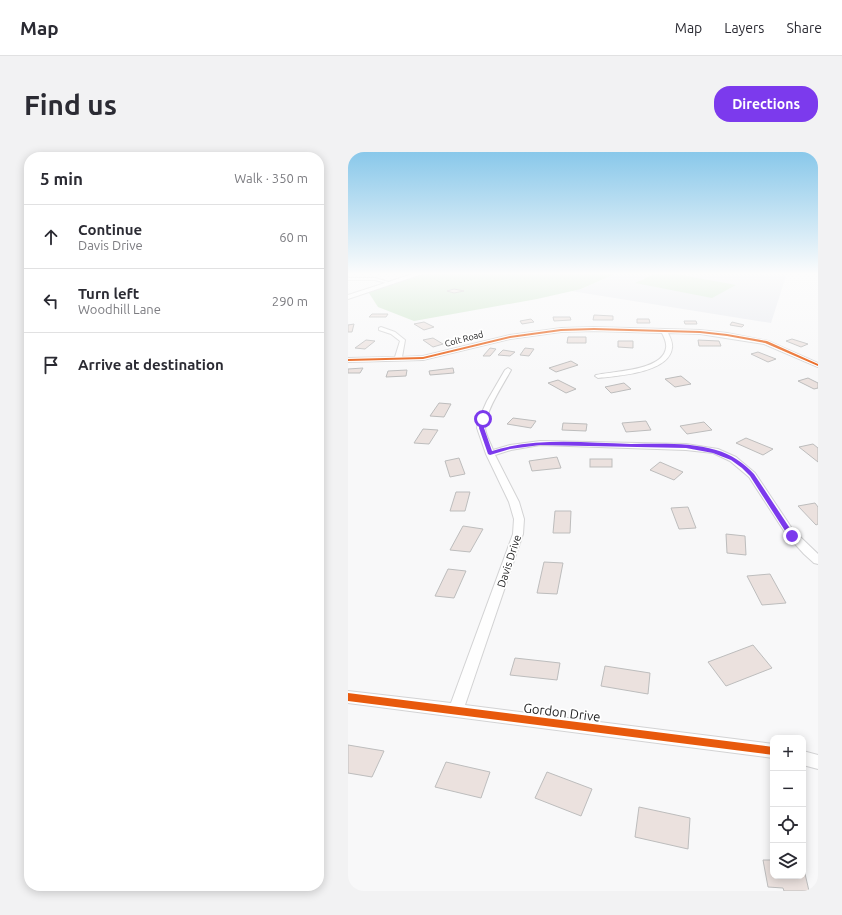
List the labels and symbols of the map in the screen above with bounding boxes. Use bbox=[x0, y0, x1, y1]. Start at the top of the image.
street label: Colt Road bbox=[444, 329, 484, 349]
route start bbox=[474, 410, 492, 428]
route end bbox=[783, 527, 801, 545]
street label: Davis Drive bbox=[495, 533, 523, 589]
street label: Gordon Drive bbox=[523, 700, 601, 724]

